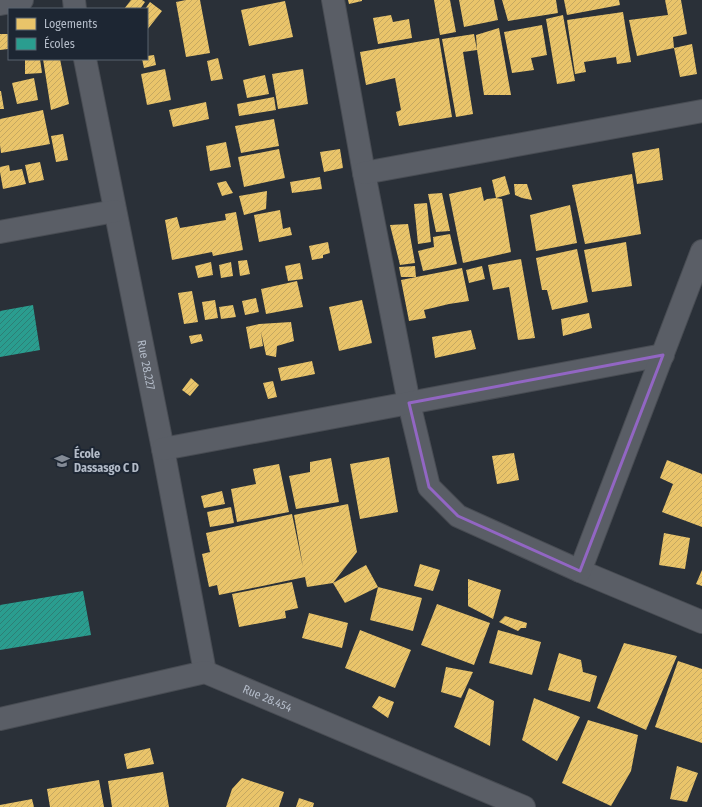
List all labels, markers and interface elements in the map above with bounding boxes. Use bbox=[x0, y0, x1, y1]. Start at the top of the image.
legend bbox=[8, 8, 148, 60]
text: Logements bbox=[44, 17, 97, 31]
text: Écoles bbox=[44, 36, 75, 51]
street label: Rue 28.227 bbox=[134, 339, 158, 391]
place label: École Dassasgo C D bbox=[74, 445, 139, 475]
school or university icon: École Dassasgo C D bbox=[53, 452, 71, 470]
street label: Rue 28.454 bbox=[241, 682, 294, 715]

